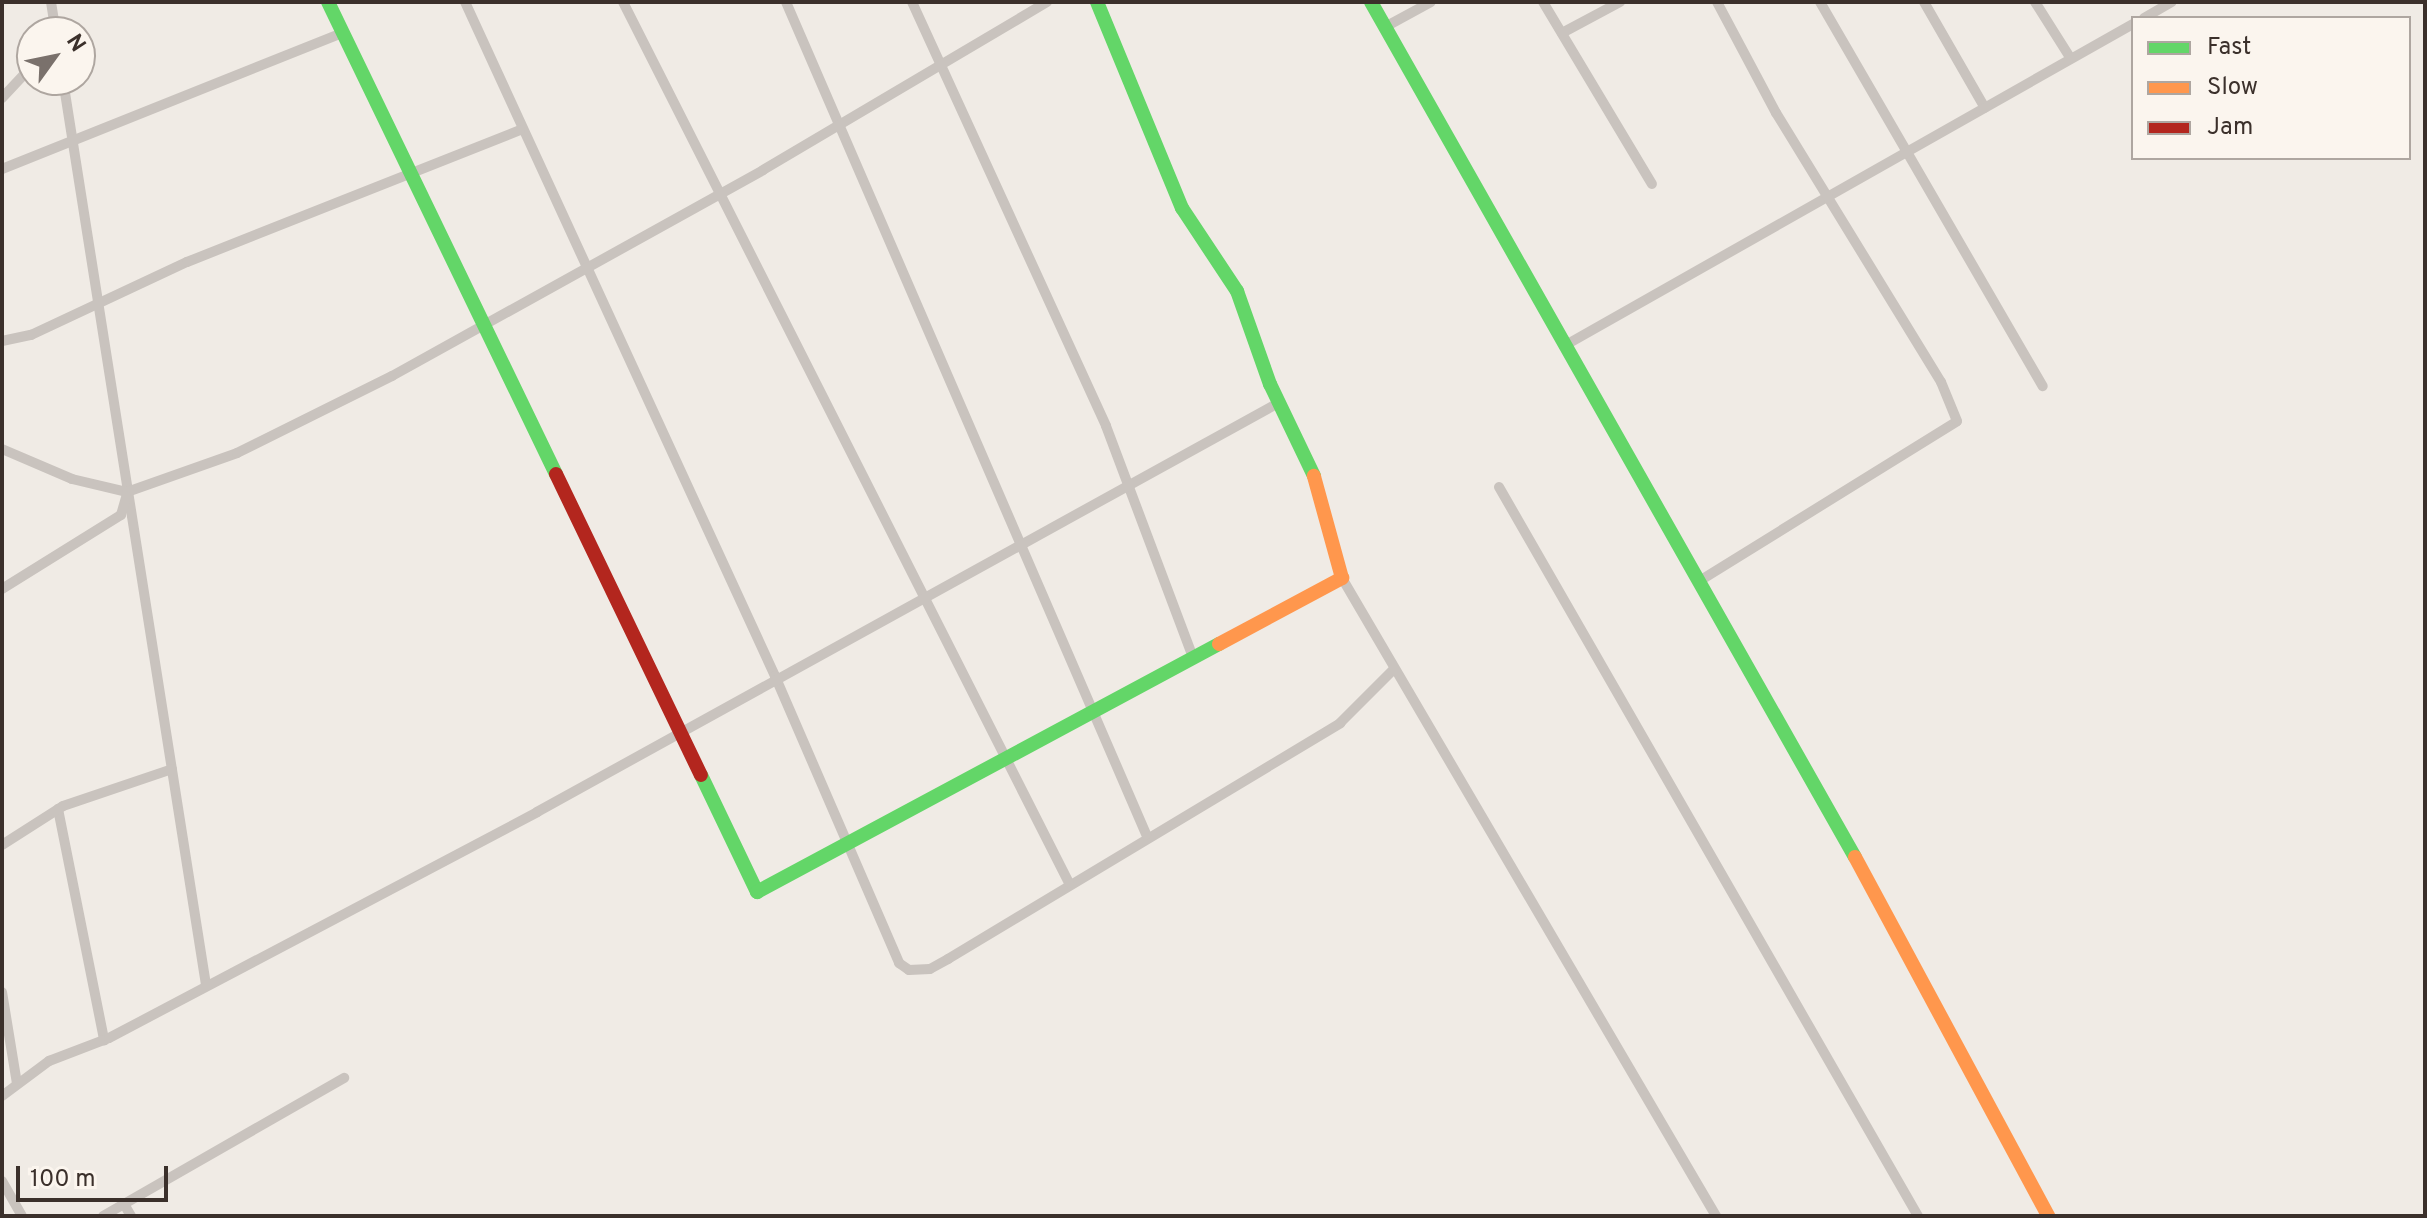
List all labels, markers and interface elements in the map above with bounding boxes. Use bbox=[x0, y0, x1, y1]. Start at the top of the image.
north arrow bbox=[16, 16, 96, 96]
legend bbox=[2131, 16, 2411, 160]
text: N bbox=[59, 30, 90, 58]
text: Fast bbox=[2207, 33, 2251, 63]
text: Slow bbox=[2207, 73, 2258, 103]
text: Jam bbox=[2207, 113, 2253, 143]
scale bar bbox=[20, 1150, 172, 1200]
text: 100 m bbox=[30, 1165, 96, 1195]

